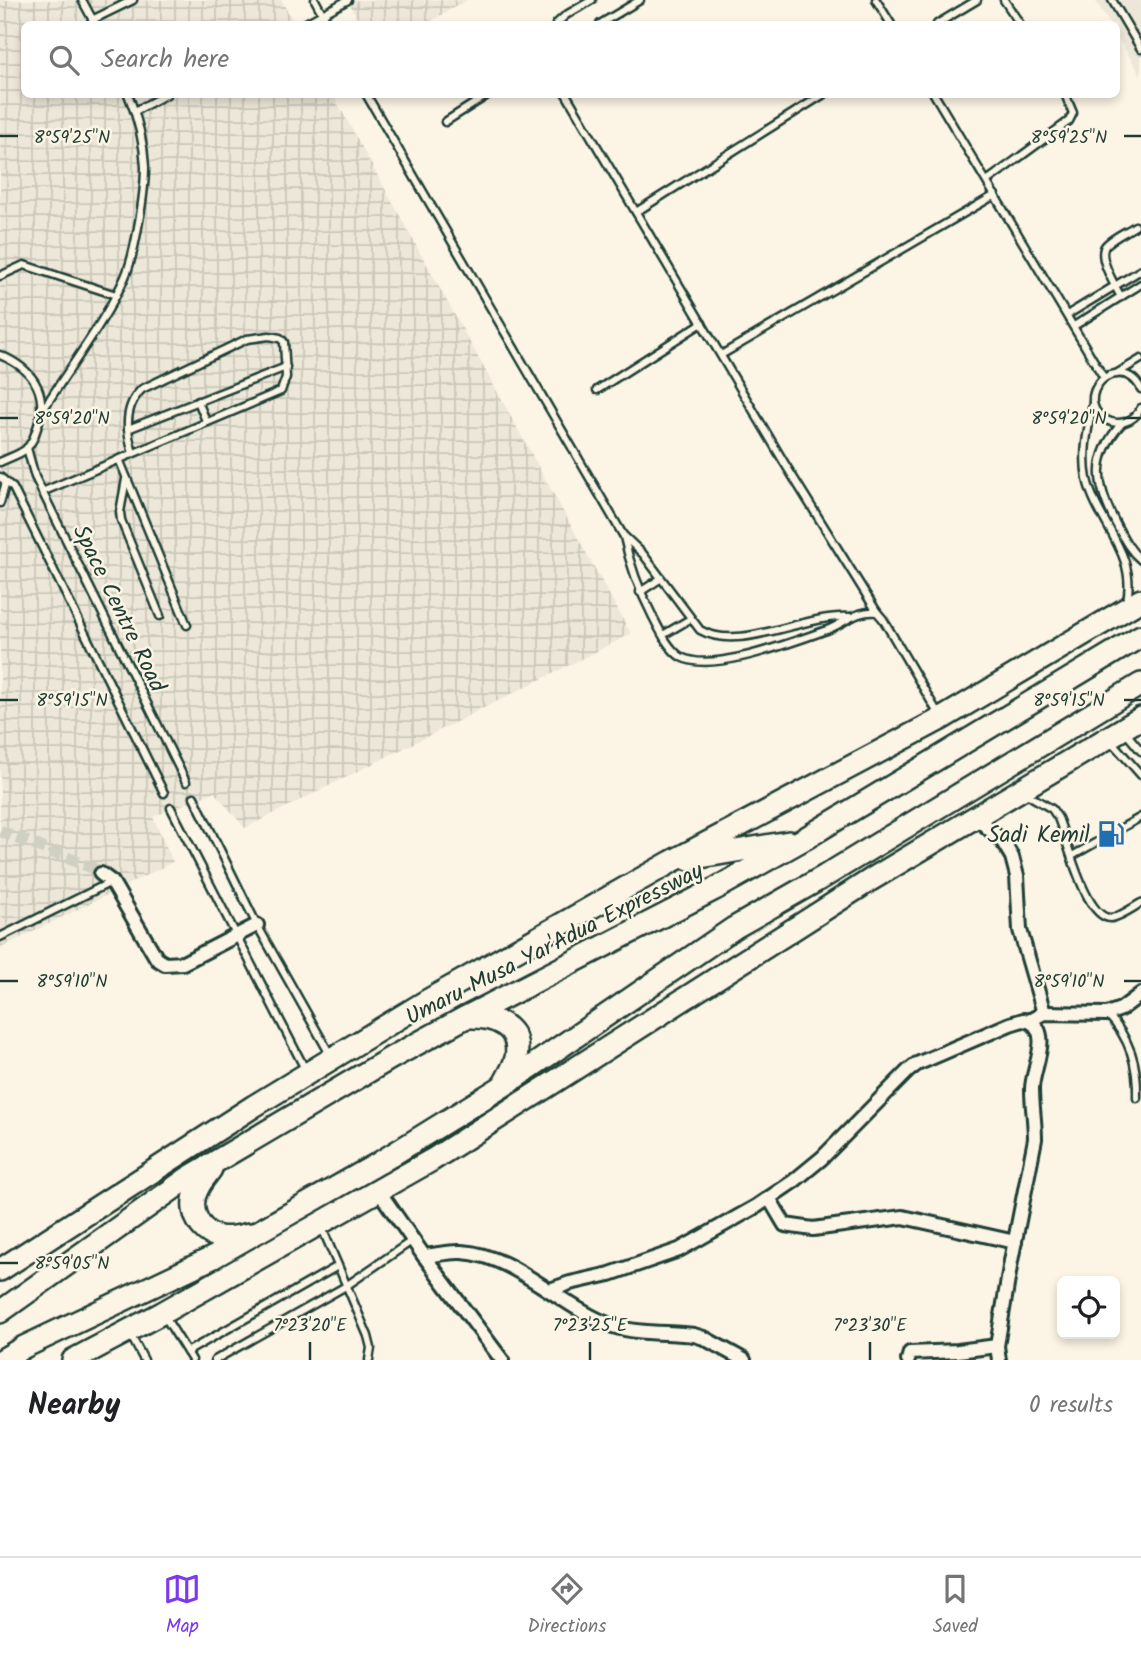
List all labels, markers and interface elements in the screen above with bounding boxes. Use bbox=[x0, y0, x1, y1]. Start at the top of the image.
search box bbox=[21, 21, 1120, 98]
text: Search here bbox=[101, 39, 229, 81]
icon: search bbox=[45, 41, 83, 79]
text: 8°59'25"N bbox=[34, 124, 110, 153]
text: 8°59'25"N bbox=[1031, 124, 1107, 153]
text: 8°59'20"N bbox=[34, 405, 110, 434]
text: 8°59'20"N bbox=[1031, 405, 1107, 434]
street label: Space Centre Road bbox=[62, 519, 175, 699]
text: 8°59'15"N bbox=[36, 687, 108, 716]
text: 8°59'15"N bbox=[1033, 687, 1105, 716]
place label: Sadi Kemil bbox=[987, 818, 1090, 854]
fuel station icon: Sadi Kemil bbox=[1096, 819, 1126, 849]
street label: Umaru Musa Yar'Adua Expressway bbox=[400, 854, 710, 1036]
text: 8°59'10"N bbox=[37, 968, 107, 997]
text: 8°59'10"N bbox=[1034, 968, 1104, 997]
text: 8°59'05"N bbox=[35, 1250, 109, 1279]
map controls bbox=[1057, 1276, 1120, 1339]
button: locate bbox=[1057, 1276, 1120, 1339]
text: 7°23'20"E bbox=[273, 1312, 347, 1341]
text: 7°23'25"E bbox=[553, 1312, 628, 1341]
text: 7°23'30"E bbox=[833, 1312, 907, 1341]
text: Nearby bbox=[28, 1382, 120, 1430]
text: 0 results bbox=[1029, 1388, 1113, 1424]
tab: Map bbox=[163, 1570, 201, 1642]
tab: Directions bbox=[528, 1570, 606, 1642]
tab: Saved bbox=[933, 1570, 978, 1642]

